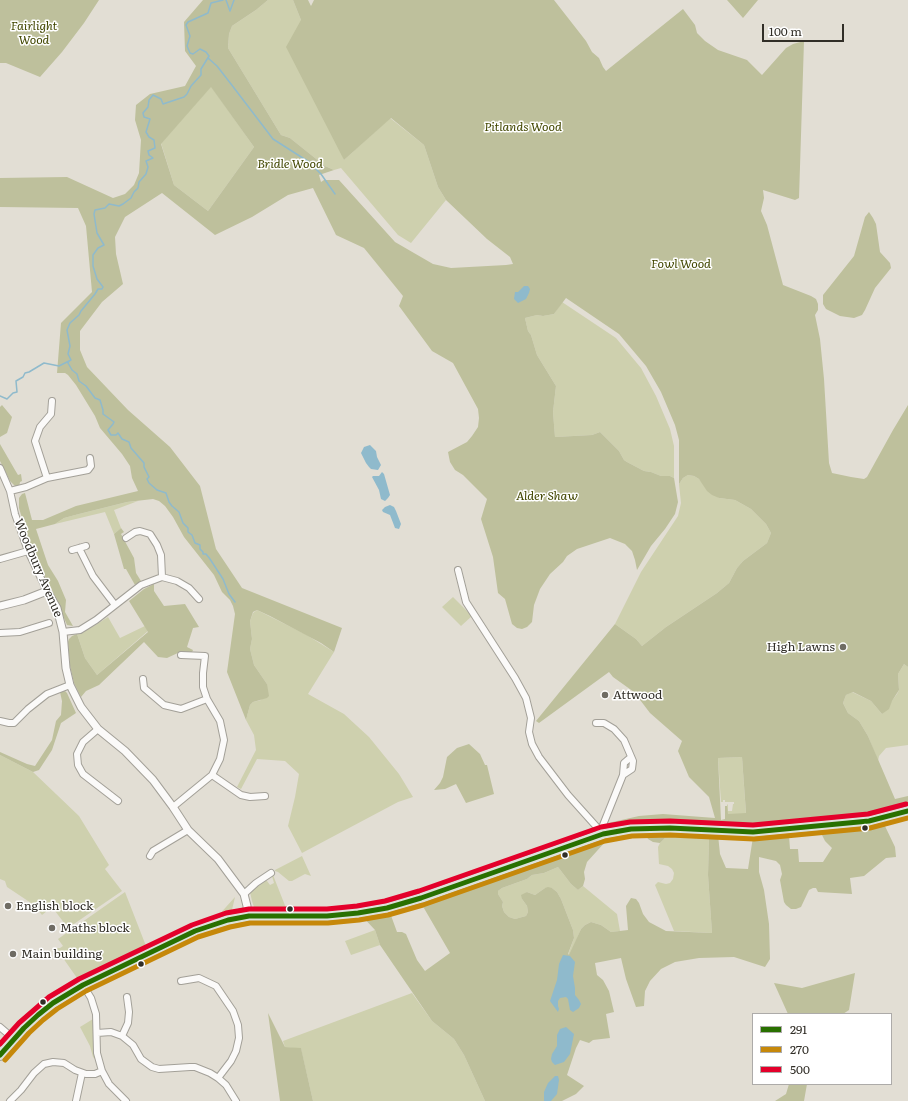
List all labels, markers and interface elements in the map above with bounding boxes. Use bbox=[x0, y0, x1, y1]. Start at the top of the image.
scale bar bbox=[764, 16, 846, 42]
park label: Fairlight Wood bbox=[11, 19, 57, 47]
text: 100 m bbox=[769, 22, 802, 40]
park label: Pitlands Wood bbox=[484, 120, 562, 134]
park label: Bridle Wood bbox=[257, 157, 323, 171]
park label: Fowl Wood bbox=[651, 257, 711, 271]
park label: Alder Shaw bbox=[516, 489, 578, 503]
street label: Woodbury Avenue bbox=[11, 517, 65, 619]
place label: High Lawns bbox=[767, 640, 835, 654]
marker: High Lawns bbox=[838, 642, 848, 652]
place label: Attwood bbox=[613, 688, 662, 702]
marker: Attwood bbox=[600, 690, 610, 700]
unlabelled marker bbox=[860, 823, 870, 833]
unlabelled marker bbox=[560, 850, 570, 860]
place label: English block bbox=[16, 899, 93, 913]
marker: English block bbox=[3, 901, 13, 911]
unlabelled marker bbox=[285, 904, 295, 914]
place label: Maths block bbox=[60, 921, 130, 935]
marker: Maths block bbox=[47, 923, 57, 933]
place label: Main building bbox=[21, 947, 102, 961]
marker: Main building bbox=[8, 949, 18, 959]
unlabelled marker bbox=[136, 959, 146, 969]
unlabelled marker bbox=[38, 997, 48, 1007]
legend bbox=[752, 1013, 892, 1085]
text: 291 bbox=[790, 1020, 807, 1038]
text: 270 bbox=[790, 1040, 809, 1058]
text: 500 bbox=[790, 1060, 810, 1078]

